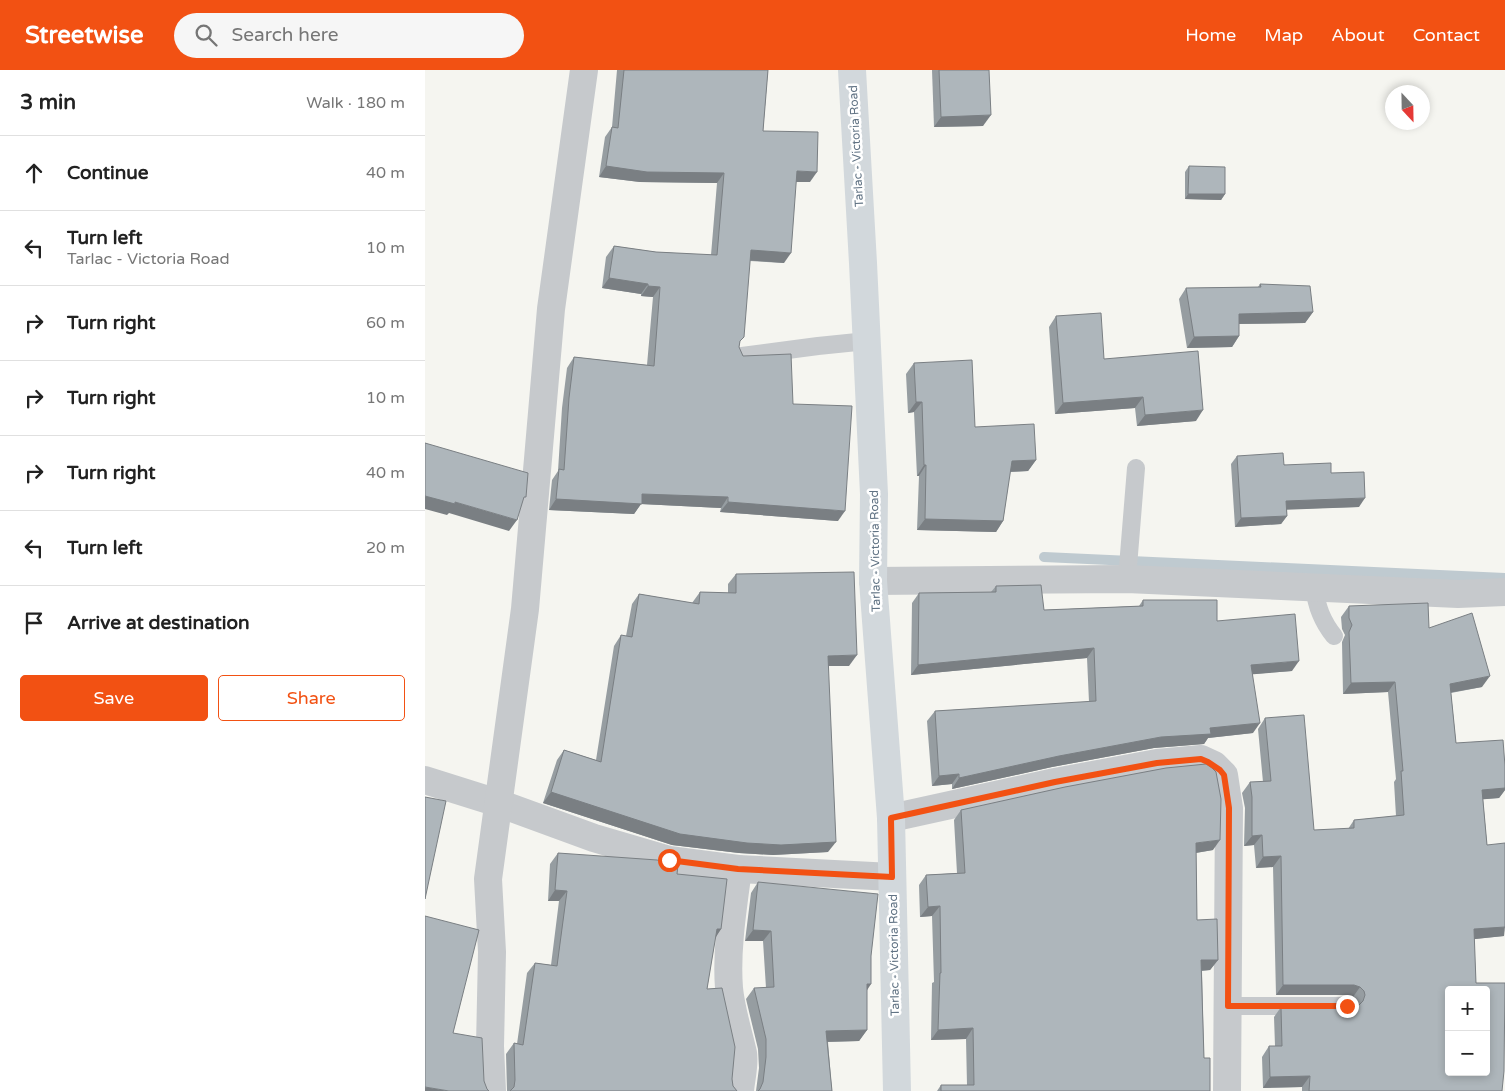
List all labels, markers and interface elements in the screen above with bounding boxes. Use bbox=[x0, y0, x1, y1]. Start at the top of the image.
search box bbox=[174, 13, 524, 58]
text: Streetwise bbox=[25, 21, 144, 50]
icon: search bbox=[192, 21, 220, 49]
text: Search here bbox=[232, 24, 338, 46]
text: Home bbox=[1185, 24, 1236, 46]
text: Map bbox=[1264, 24, 1303, 46]
text: About bbox=[1331, 24, 1385, 46]
text: Contact bbox=[1413, 24, 1480, 46]
street label: Tarlac - Victoria Road bbox=[846, 85, 866, 207]
north arrow bbox=[1385, 85, 1430, 130]
text: 3 min bbox=[20, 90, 76, 115]
text: Walk · 180 m bbox=[306, 93, 405, 113]
icon: ahead bbox=[20, 159, 48, 187]
text: Continue bbox=[67, 162, 149, 184]
text: 40 m bbox=[366, 163, 405, 183]
text: Turn left bbox=[67, 227, 143, 249]
icon: left bbox=[20, 234, 48, 262]
text: 10 m bbox=[366, 238, 405, 258]
text: Tarlac - Victoria Road bbox=[67, 249, 230, 269]
icon: right bbox=[20, 309, 48, 337]
text: Turn right bbox=[67, 312, 155, 334]
text: 60 m bbox=[366, 313, 405, 333]
icon: right bbox=[20, 384, 48, 412]
text: Turn right bbox=[67, 387, 155, 409]
text: 10 m bbox=[366, 388, 405, 408]
icon: right bbox=[20, 459, 48, 487]
text: Turn right bbox=[67, 462, 155, 484]
text: 40 m bbox=[366, 463, 405, 483]
street label: Tarlac - Victoria Road bbox=[867, 490, 883, 612]
icon: left bbox=[20, 534, 48, 562]
text: Turn left bbox=[67, 537, 143, 559]
text: 20 m bbox=[366, 538, 405, 558]
icon: arrive bbox=[20, 609, 48, 637]
text: Arrive at destination bbox=[67, 612, 250, 634]
button: Save bbox=[20, 675, 208, 721]
button: Share bbox=[218, 675, 405, 721]
route start bbox=[658, 849, 681, 872]
street label: Tarlac - Victoria Road bbox=[886, 894, 902, 1016]
map controls bbox=[1445, 986, 1490, 1076]
button: + bbox=[1445, 986, 1490, 1031]
route end bbox=[1336, 995, 1359, 1018]
button: − bbox=[1445, 1031, 1490, 1076]

